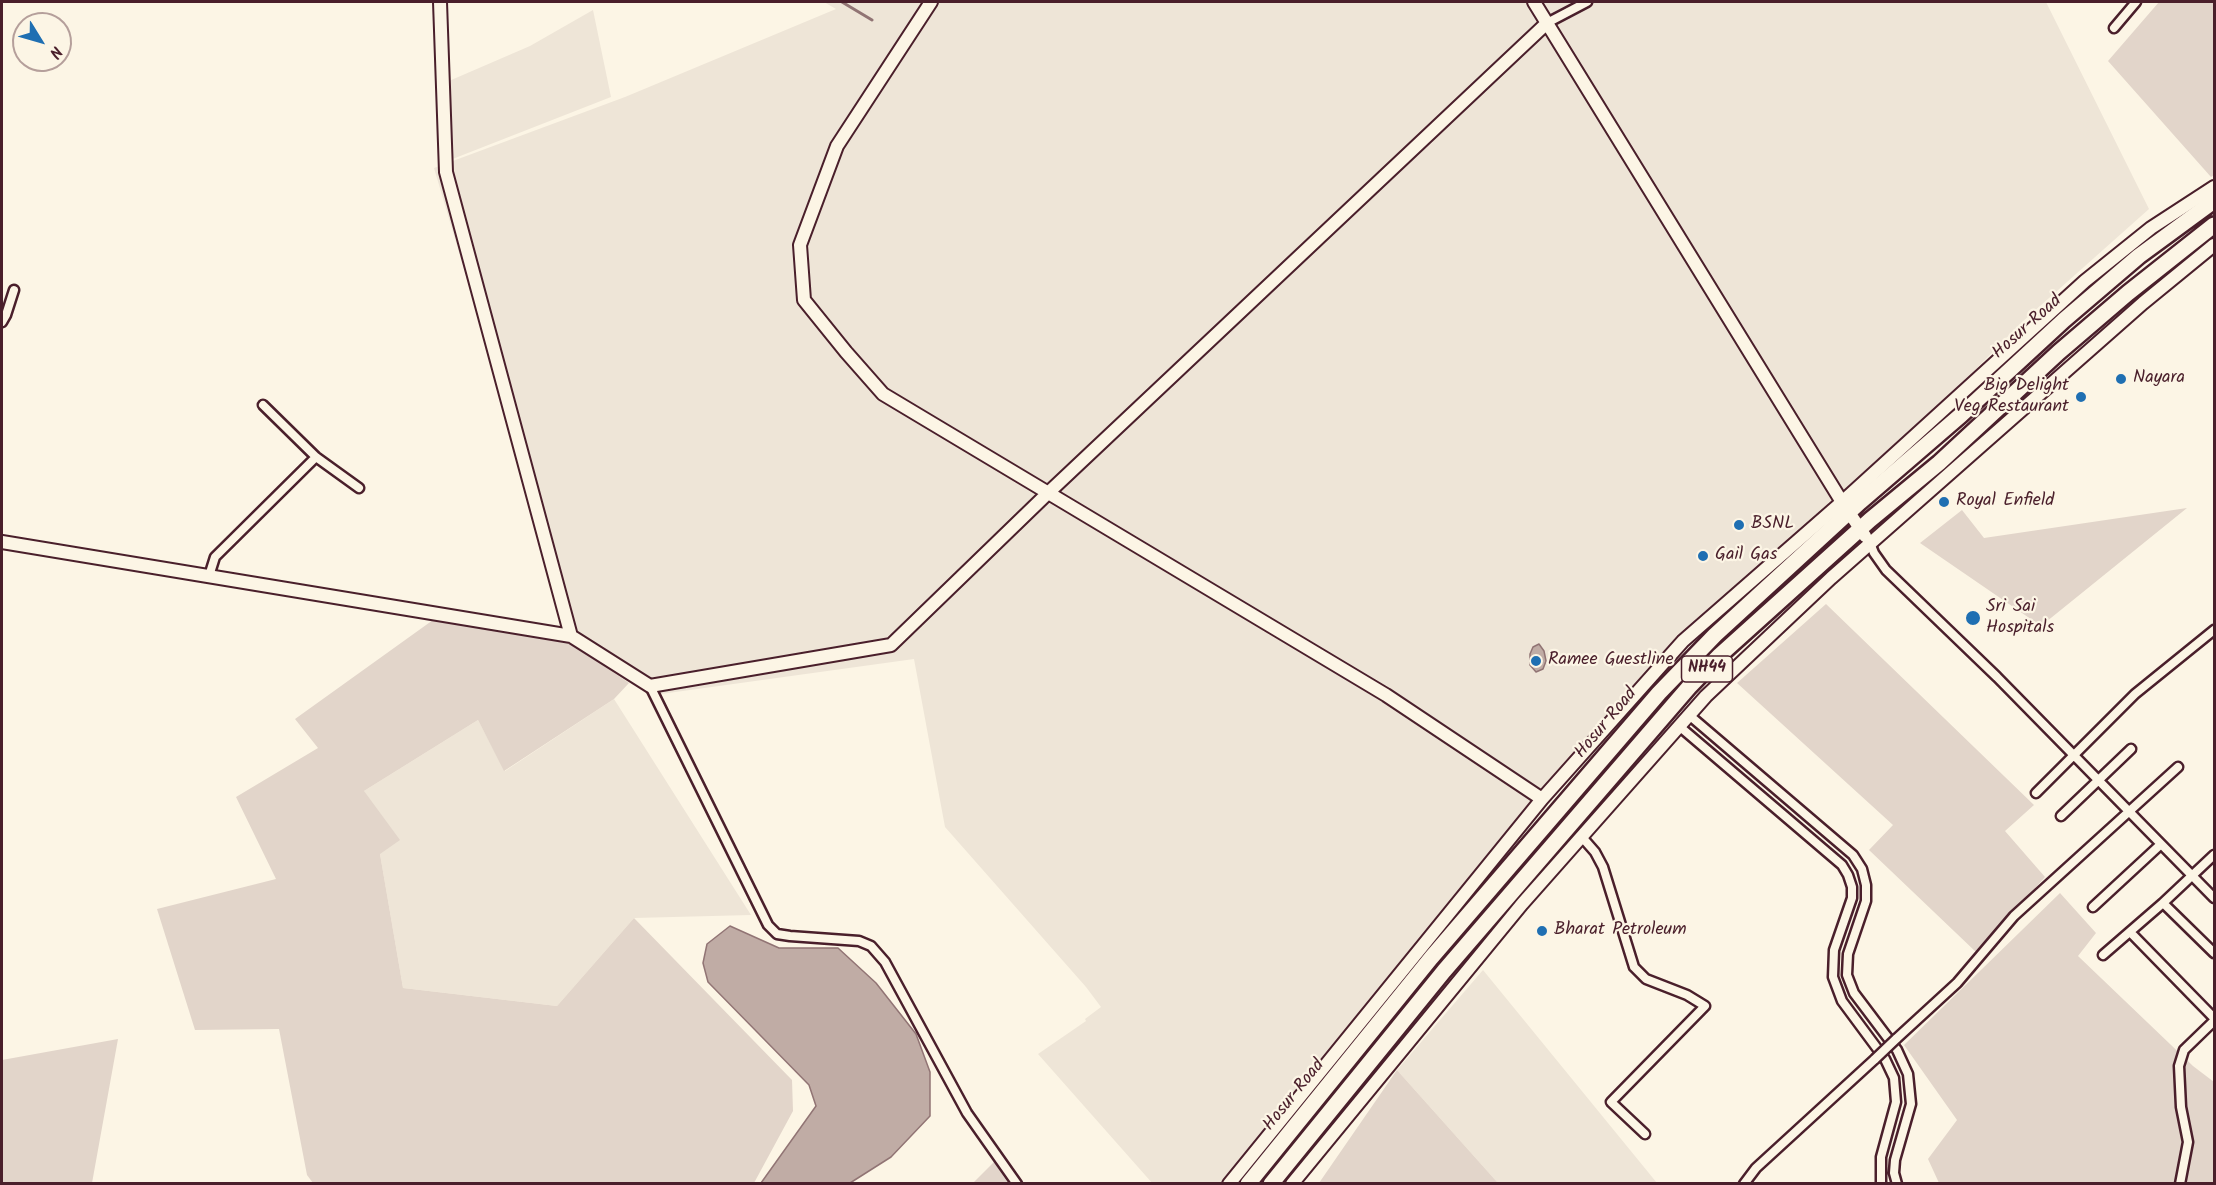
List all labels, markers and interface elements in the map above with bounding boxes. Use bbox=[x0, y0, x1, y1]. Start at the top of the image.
north arrow bbox=[12, 12, 72, 72]
text: N bbox=[42, 40, 68, 63]
street label: Hosur Road bbox=[1989, 291, 2067, 365]
place label: Nayara bbox=[2133, 368, 2185, 390]
marker: Nayara bbox=[2114, 372, 2128, 386]
place label: Big Delight Veg Restaurant bbox=[1954, 376, 2069, 418]
marker: Big Delight Veg Restaurant bbox=[2074, 390, 2088, 404]
place label: Royal Enfield bbox=[1956, 491, 2054, 513]
marker: Royal Enfield bbox=[1937, 495, 1951, 509]
place label: BSNL bbox=[1751, 514, 1794, 536]
marker: BSNL bbox=[1732, 518, 1746, 532]
place label: Gail Gas bbox=[1715, 545, 1777, 567]
marker: Gail Gas bbox=[1696, 549, 1710, 563]
place label: Sri Sai Hospitals bbox=[1986, 597, 2054, 640]
marker: Sri Sai Hospitals bbox=[1964, 609, 1982, 627]
place label: Ramee Guestline bbox=[1548, 650, 1673, 672]
marker: Ramee Guestline bbox=[1529, 654, 1543, 668]
road number: NH44 bbox=[1682, 656, 1732, 682]
street label: Hosur Road bbox=[1571, 684, 1643, 764]
place label: Bharat Petroleum bbox=[1554, 920, 1687, 942]
marker: Bharat Petroleum bbox=[1535, 924, 1549, 938]
street label: Hosur Road bbox=[1260, 1056, 1330, 1136]

